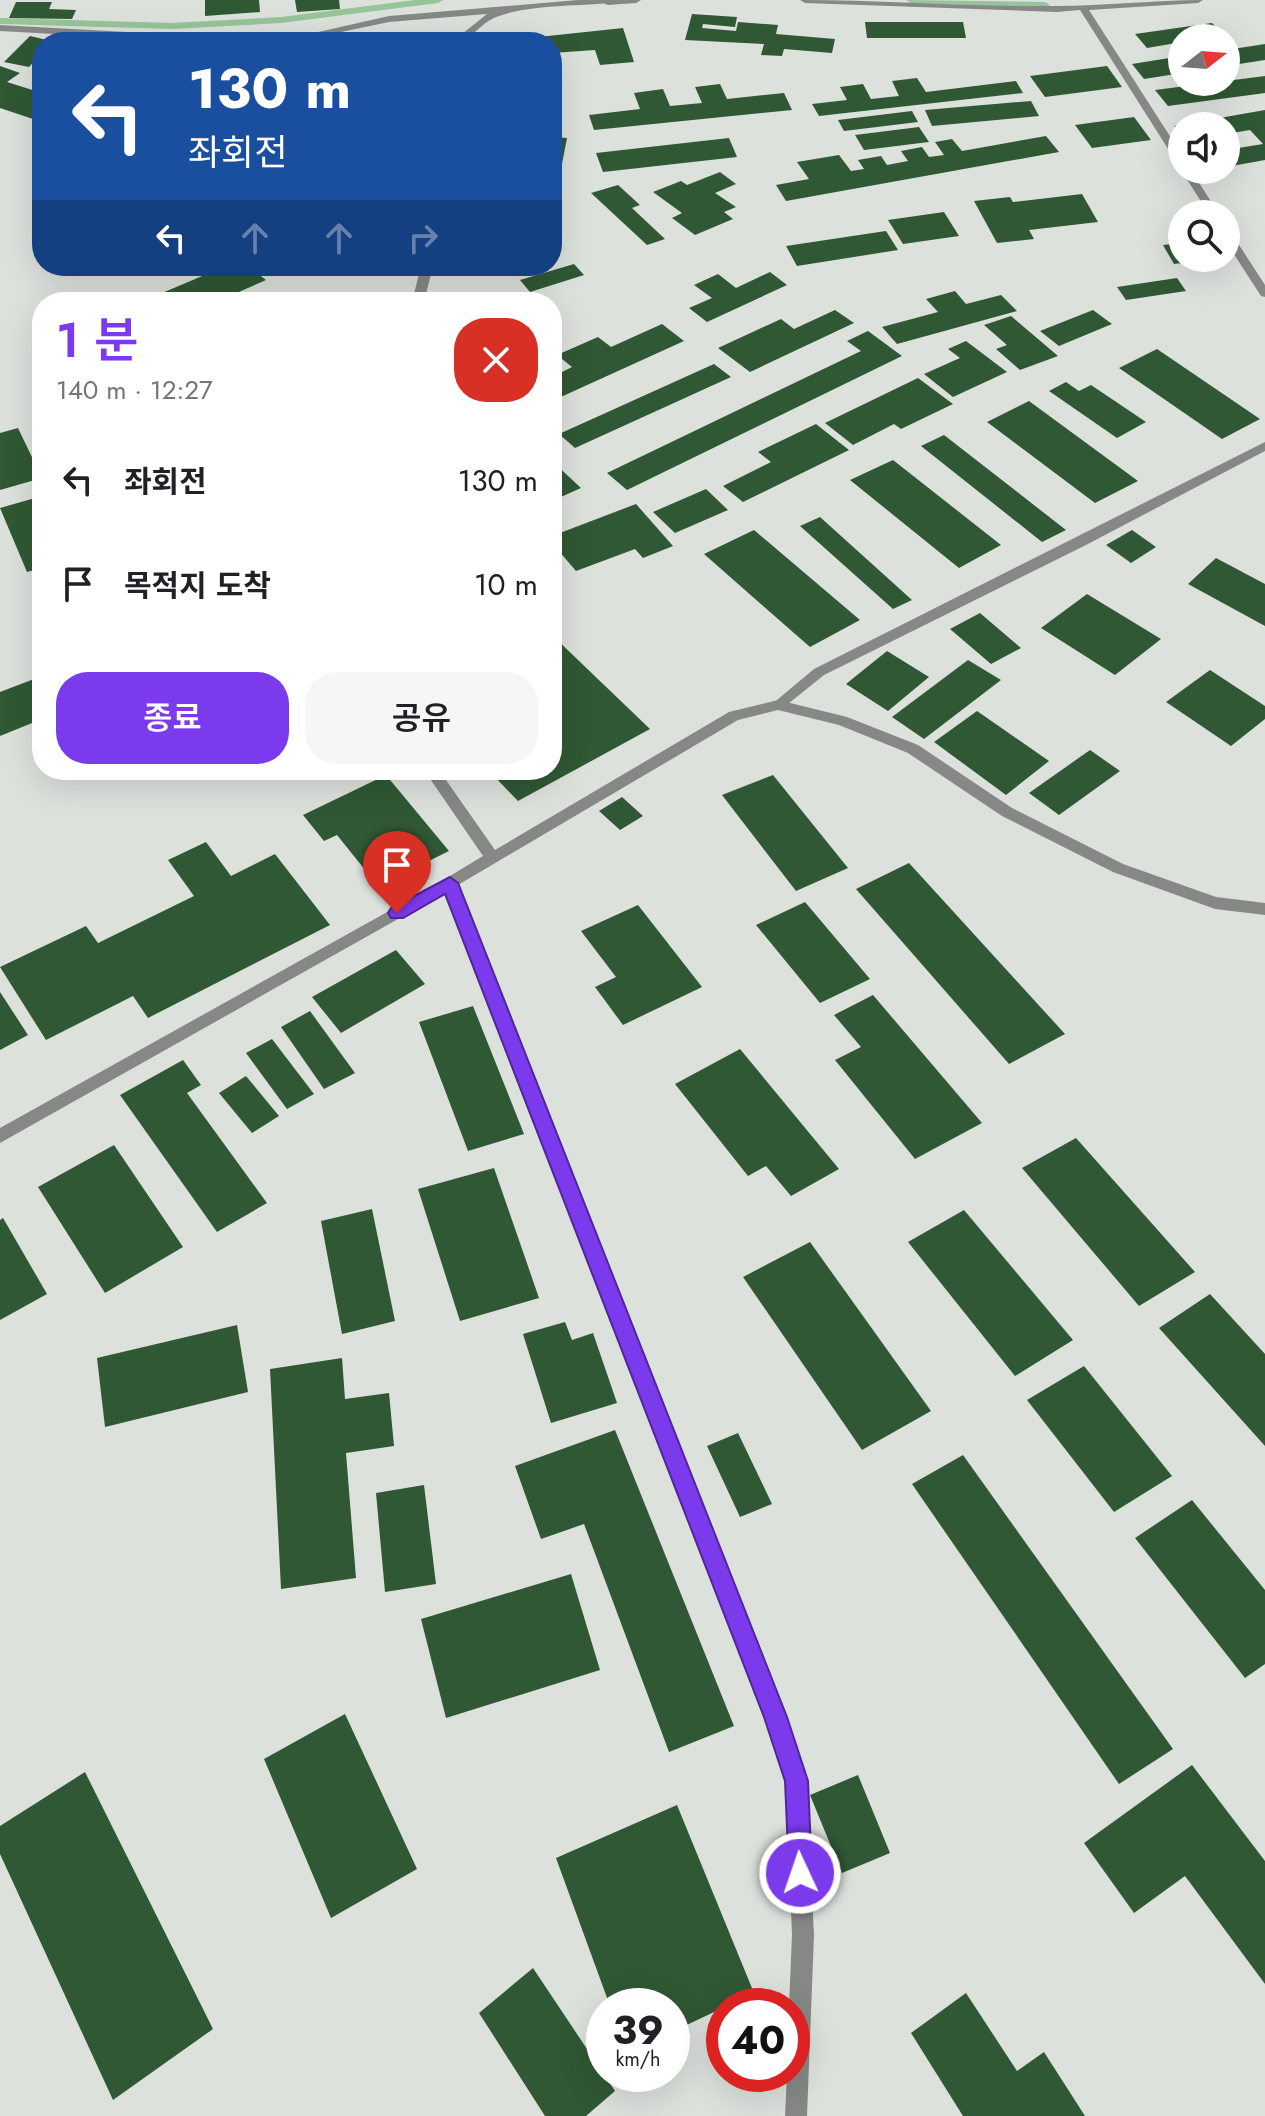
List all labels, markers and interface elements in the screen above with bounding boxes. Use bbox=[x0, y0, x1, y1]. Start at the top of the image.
north arrow bbox=[1168, 24, 1240, 96]
map controls bbox=[1168, 24, 1240, 272]
text: 130 m bbox=[188, 48, 351, 129]
icon: left bbox=[56, 64, 160, 168]
button: sound bbox=[1168, 112, 1240, 184]
text: 좌회전 bbox=[188, 126, 287, 178]
button: search bbox=[1168, 200, 1240, 272]
icon: left bbox=[149, 216, 193, 260]
icon: ahead bbox=[233, 216, 277, 260]
icon: ahead bbox=[317, 216, 361, 260]
icon: right bbox=[401, 216, 445, 260]
text: 1 분 bbox=[56, 306, 138, 375]
button: close bbox=[454, 318, 538, 402]
text: 140 m · 12:27 bbox=[56, 371, 213, 409]
icon: left bbox=[56, 458, 100, 502]
text: 130 m bbox=[458, 459, 538, 502]
text: 좌회전 bbox=[124, 460, 207, 503]
icon: arrive bbox=[56, 562, 100, 606]
text: 10 m bbox=[474, 563, 538, 606]
text: 목적지 도착 bbox=[124, 564, 271, 607]
button: 종료 bbox=[56, 672, 289, 764]
button: 공유 bbox=[305, 672, 538, 764]
pin bbox=[363, 831, 431, 913]
icon: arrive bbox=[375, 843, 419, 887]
position arrow bbox=[758, 1831, 842, 1915]
speed limit sign: 40 bbox=[706, 1988, 810, 2092]
text: 39 bbox=[612, 2001, 664, 2059]
text: km/h bbox=[615, 2045, 661, 2074]

